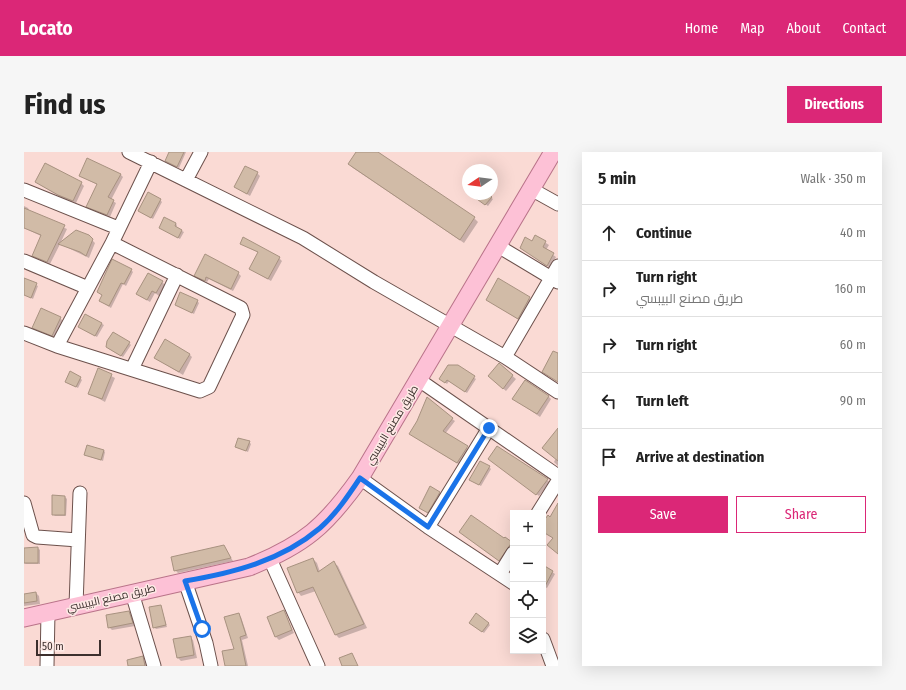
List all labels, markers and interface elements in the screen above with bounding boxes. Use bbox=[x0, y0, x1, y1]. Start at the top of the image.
text: Locato bbox=[20, 17, 73, 40]
text: Home bbox=[685, 20, 718, 37]
text: Map bbox=[740, 20, 764, 37]
text: About bbox=[786, 20, 821, 37]
text: Contact bbox=[843, 20, 886, 37]
button: Directions bbox=[787, 86, 882, 123]
text: Find us bbox=[24, 88, 106, 121]
north arrow bbox=[462, 164, 498, 200]
text: 5 min bbox=[598, 168, 636, 189]
text: Walk · 350 m bbox=[800, 171, 866, 186]
icon: ahead bbox=[598, 222, 620, 244]
text: Continue bbox=[636, 224, 692, 242]
text: 40 m bbox=[840, 225, 866, 240]
text: Turn right bbox=[636, 268, 697, 286]
icon: right bbox=[598, 278, 620, 300]
text: 160 m bbox=[835, 281, 866, 296]
text: طريق مصنع البيبسي bbox=[636, 291, 743, 306]
icon: right bbox=[598, 334, 620, 356]
text: Turn right bbox=[636, 336, 697, 354]
text: 60 m bbox=[840, 337, 866, 352]
street label: طريق مصنع البيبسي bbox=[363, 383, 422, 468]
icon: left bbox=[598, 390, 620, 412]
text: Turn left bbox=[636, 392, 689, 410]
text: 90 m bbox=[840, 393, 866, 408]
route end bbox=[480, 419, 498, 437]
icon: arrive bbox=[598, 446, 620, 468]
text: Arrive at destination bbox=[636, 448, 764, 466]
button: Save bbox=[598, 496, 728, 533]
button: Share bbox=[736, 496, 866, 533]
map controls bbox=[510, 510, 546, 654]
button: + bbox=[510, 510, 546, 546]
button: − bbox=[510, 546, 546, 582]
street label: طريق مصنع البيبسي bbox=[65, 581, 157, 616]
button: locate bbox=[510, 582, 546, 618]
button: layers bbox=[510, 618, 546, 654]
route start bbox=[193, 620, 211, 638]
scale bar bbox=[36, 638, 101, 657]
text: 50 m bbox=[42, 640, 64, 653]

